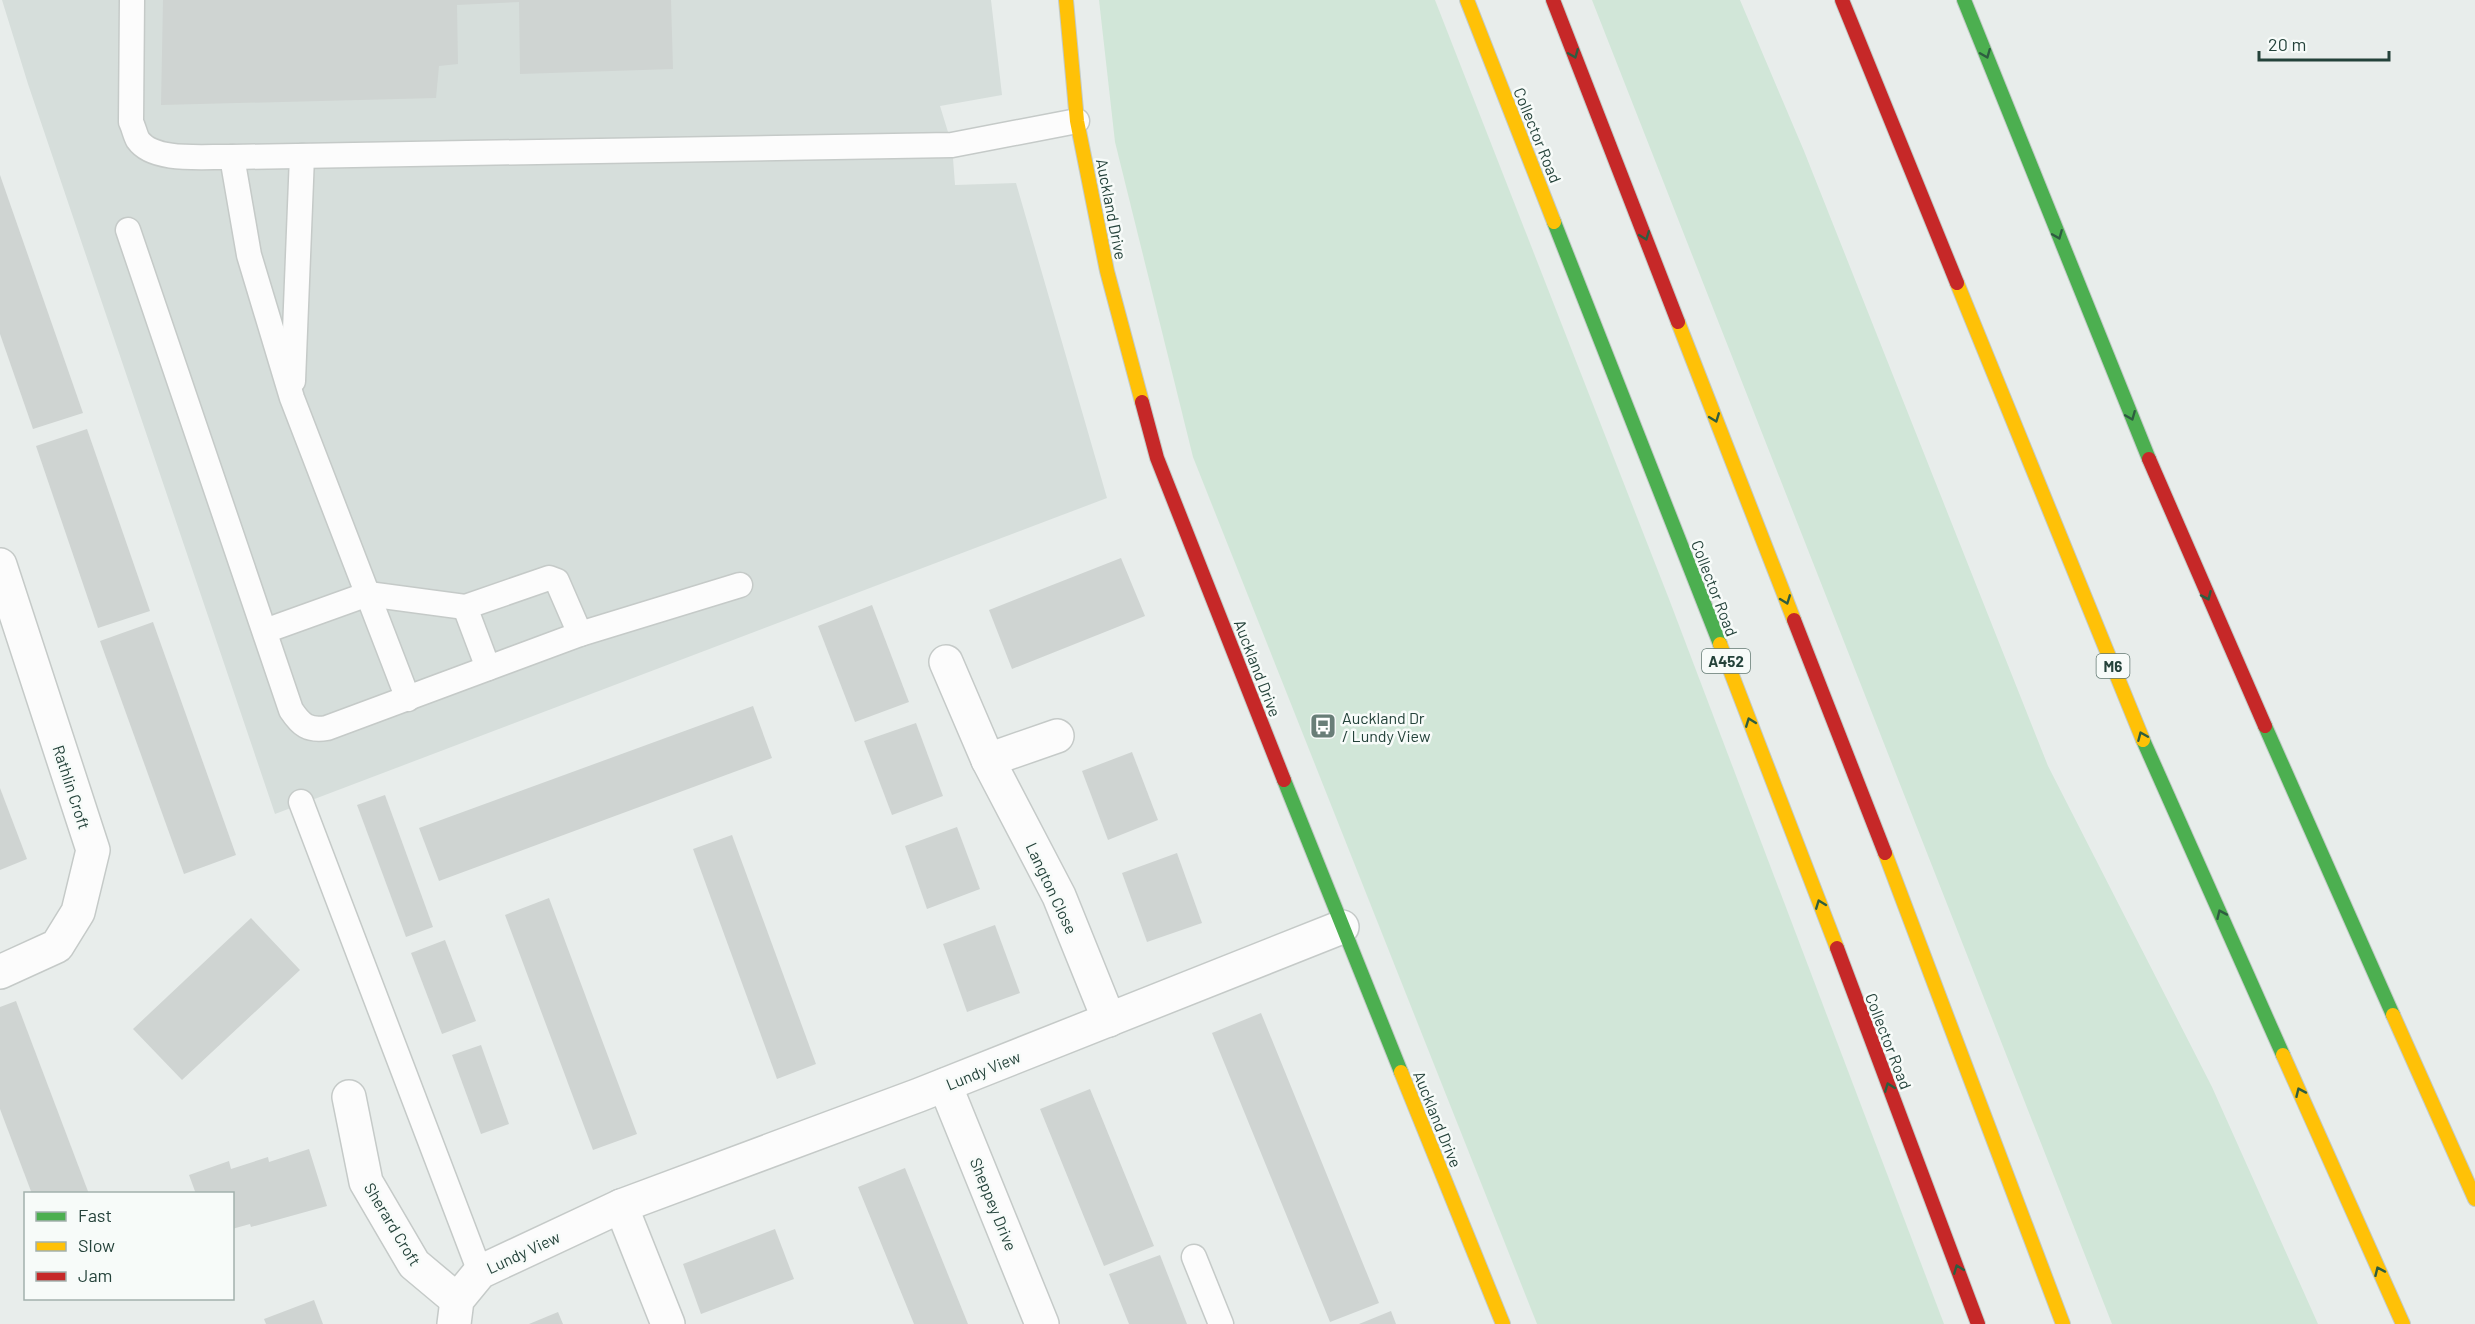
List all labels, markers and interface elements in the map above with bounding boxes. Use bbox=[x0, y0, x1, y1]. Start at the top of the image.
scale bar bbox=[2259, 24, 2390, 62]
text: 20 m bbox=[2268, 33, 2306, 55]
one-way arrow bbox=[1567, 48, 1579, 59]
one-way arrow bbox=[1979, 48, 1991, 59]
street label: Collector Road bbox=[1510, 84, 1566, 186]
street label: Auckland Drive bbox=[1093, 157, 1131, 261]
one-way arrow bbox=[2051, 229, 2063, 240]
one-way arrow bbox=[1638, 230, 1650, 241]
one-way arrow bbox=[2124, 410, 2136, 421]
one-way arrow bbox=[1708, 412, 1721, 423]
street label: Collector Road bbox=[1688, 537, 1742, 639]
one-way arrow bbox=[2200, 589, 2212, 600]
one-way arrow bbox=[1779, 593, 1791, 604]
street label: Auckland Drive bbox=[1231, 617, 1285, 719]
road number: A452 bbox=[1702, 649, 1750, 673]
road number: M6 bbox=[2096, 654, 2130, 678]
place label: Auckland Dr / Lundy View bbox=[1342, 708, 1431, 745]
bus stop icon: Auckland Dr / Lundy View bbox=[1308, 711, 1338, 741]
one-way arrow bbox=[1745, 717, 1757, 728]
one-way arrow bbox=[2137, 731, 2149, 742]
street label: Rathlin Croft bbox=[49, 742, 95, 832]
street label: Langton Close bbox=[1022, 839, 1082, 937]
one-way arrow bbox=[1815, 899, 1828, 910]
one-way arrow bbox=[2216, 910, 2228, 921]
street label: Collector Road bbox=[1862, 990, 1916, 1092]
street label: Lundy View bbox=[943, 1046, 1024, 1094]
street label: Auckland Drive bbox=[1410, 1068, 1466, 1170]
one-way arrow bbox=[1884, 1082, 1896, 1093]
one-way arrow bbox=[2295, 1088, 2307, 1099]
street label: Sheppey Drive bbox=[967, 1155, 1021, 1253]
street label: Sherard Croft bbox=[361, 1179, 425, 1269]
legend bbox=[24, 1192, 234, 1300]
text: Fast bbox=[78, 1204, 112, 1226]
street label: Lundy View bbox=[483, 1227, 563, 1277]
text: Slow bbox=[78, 1234, 115, 1256]
text: Jam bbox=[78, 1264, 112, 1286]
one-way arrow bbox=[1952, 1264, 1965, 1275]
one-way arrow bbox=[2374, 1266, 2386, 1277]

